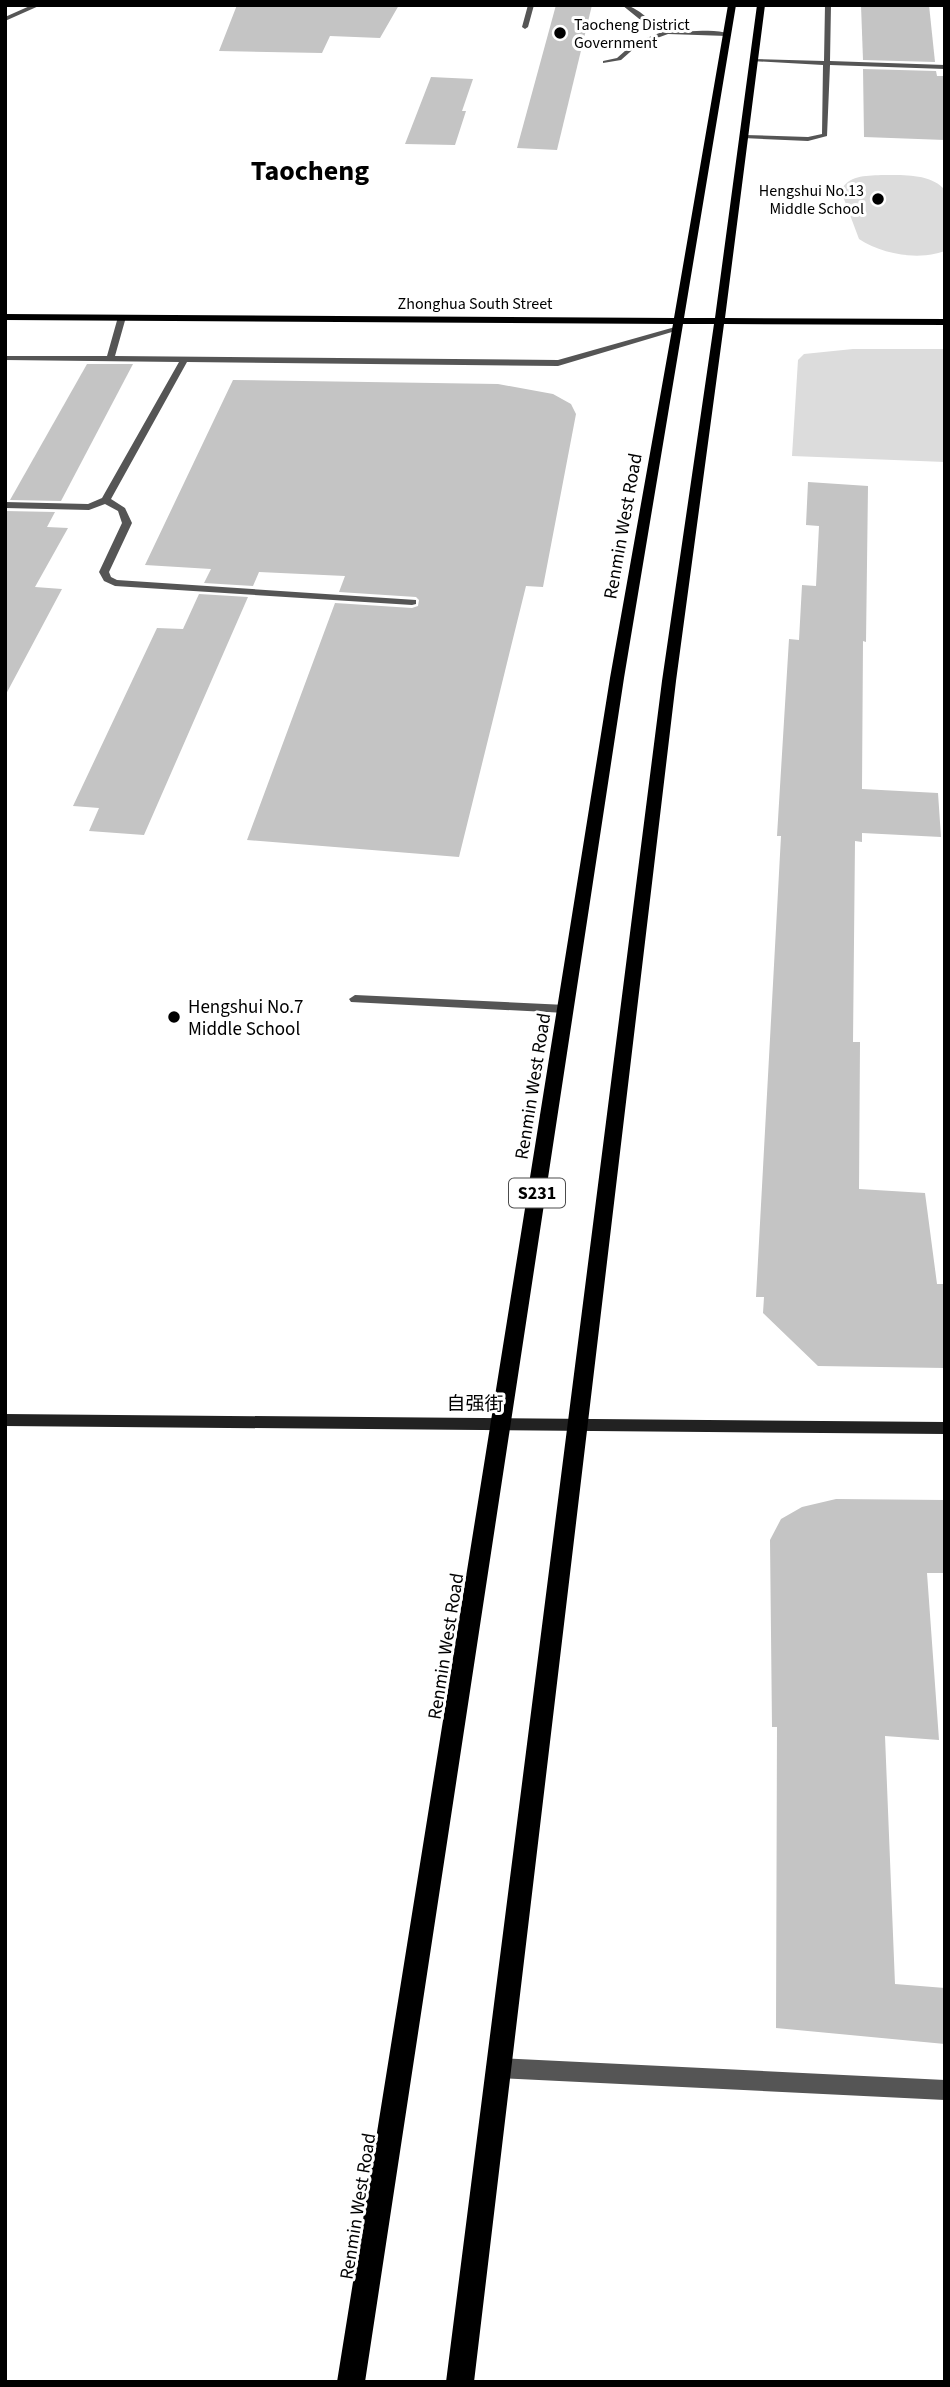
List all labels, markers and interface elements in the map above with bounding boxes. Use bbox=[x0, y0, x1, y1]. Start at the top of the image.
place label: Taocheng District Government bbox=[574, 14, 690, 54]
marker: Taocheng District Government bbox=[552, 25, 568, 41]
district label: Taocheng bbox=[251, 151, 369, 191]
place label: Hengshui No.13 Middle School bbox=[759, 180, 864, 220]
marker: Hengshui No.13 Middle School bbox=[870, 191, 886, 207]
street label: Zhonghua South Street bbox=[398, 293, 553, 315]
street label: Renmin West Road bbox=[597, 451, 650, 601]
place label: Hengshui No.7 Middle School bbox=[188, 994, 303, 1043]
marker: Hengshui No.7 Middle School bbox=[166, 1009, 182, 1025]
street label: Renmin West Road bbox=[509, 1011, 558, 1161]
road number: S231 bbox=[509, 1178, 565, 1208]
street label: 自强街 bbox=[446, 1391, 504, 1418]
street label: Renmin West Road bbox=[422, 1571, 471, 1721]
street label: Renmin West Road bbox=[334, 2131, 383, 2281]

